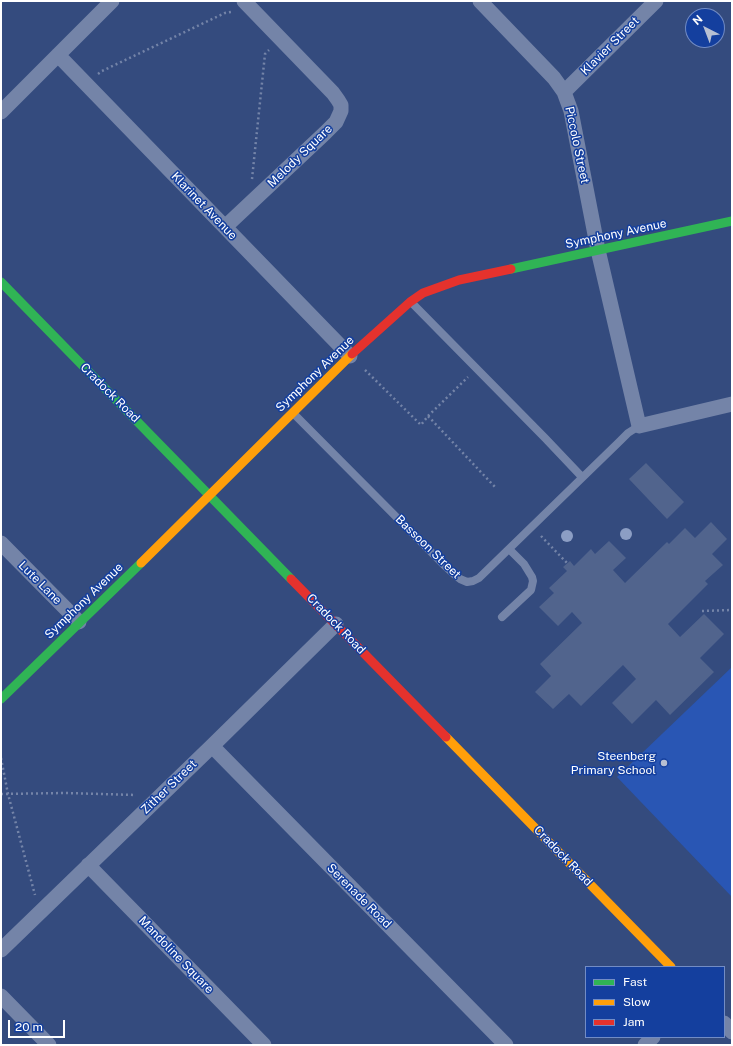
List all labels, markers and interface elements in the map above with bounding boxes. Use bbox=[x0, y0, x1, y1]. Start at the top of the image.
north arrow bbox=[685, 8, 725, 48]
text: N bbox=[690, 12, 705, 27]
street label: Klavier Street bbox=[578, 14, 642, 78]
street label: Piccolo Street bbox=[562, 105, 592, 185]
street label: Melody Square bbox=[265, 122, 335, 190]
street label: Klarinet Avenue bbox=[168, 169, 240, 243]
street label: Symphony Avenue bbox=[564, 216, 668, 252]
street label: Symphony Avenue bbox=[273, 333, 357, 415]
street label: Cradock Road bbox=[77, 360, 143, 426]
street label: Bassoon Street bbox=[392, 512, 464, 582]
street label: Lute Lane bbox=[15, 558, 65, 608]
street label: Symphony Avenue bbox=[42, 560, 126, 642]
street label: Cradock Road bbox=[304, 591, 368, 657]
place label: Steenberg Primary School bbox=[571, 749, 656, 777]
street label: Zither Street bbox=[138, 757, 200, 817]
marker: Steenberg Primary School bbox=[659, 758, 669, 768]
street label: Cradock Road bbox=[531, 823, 595, 889]
street label: Serenade Road bbox=[324, 861, 394, 931]
street label: Mandoline Square bbox=[136, 913, 216, 997]
legend bbox=[585, 966, 725, 1038]
text: Fast bbox=[623, 975, 647, 989]
text: Slow bbox=[623, 995, 650, 1009]
scale bar bbox=[10, 1012, 67, 1038]
text: Jam bbox=[623, 1015, 645, 1029]
text: 20 m bbox=[15, 1020, 43, 1034]

